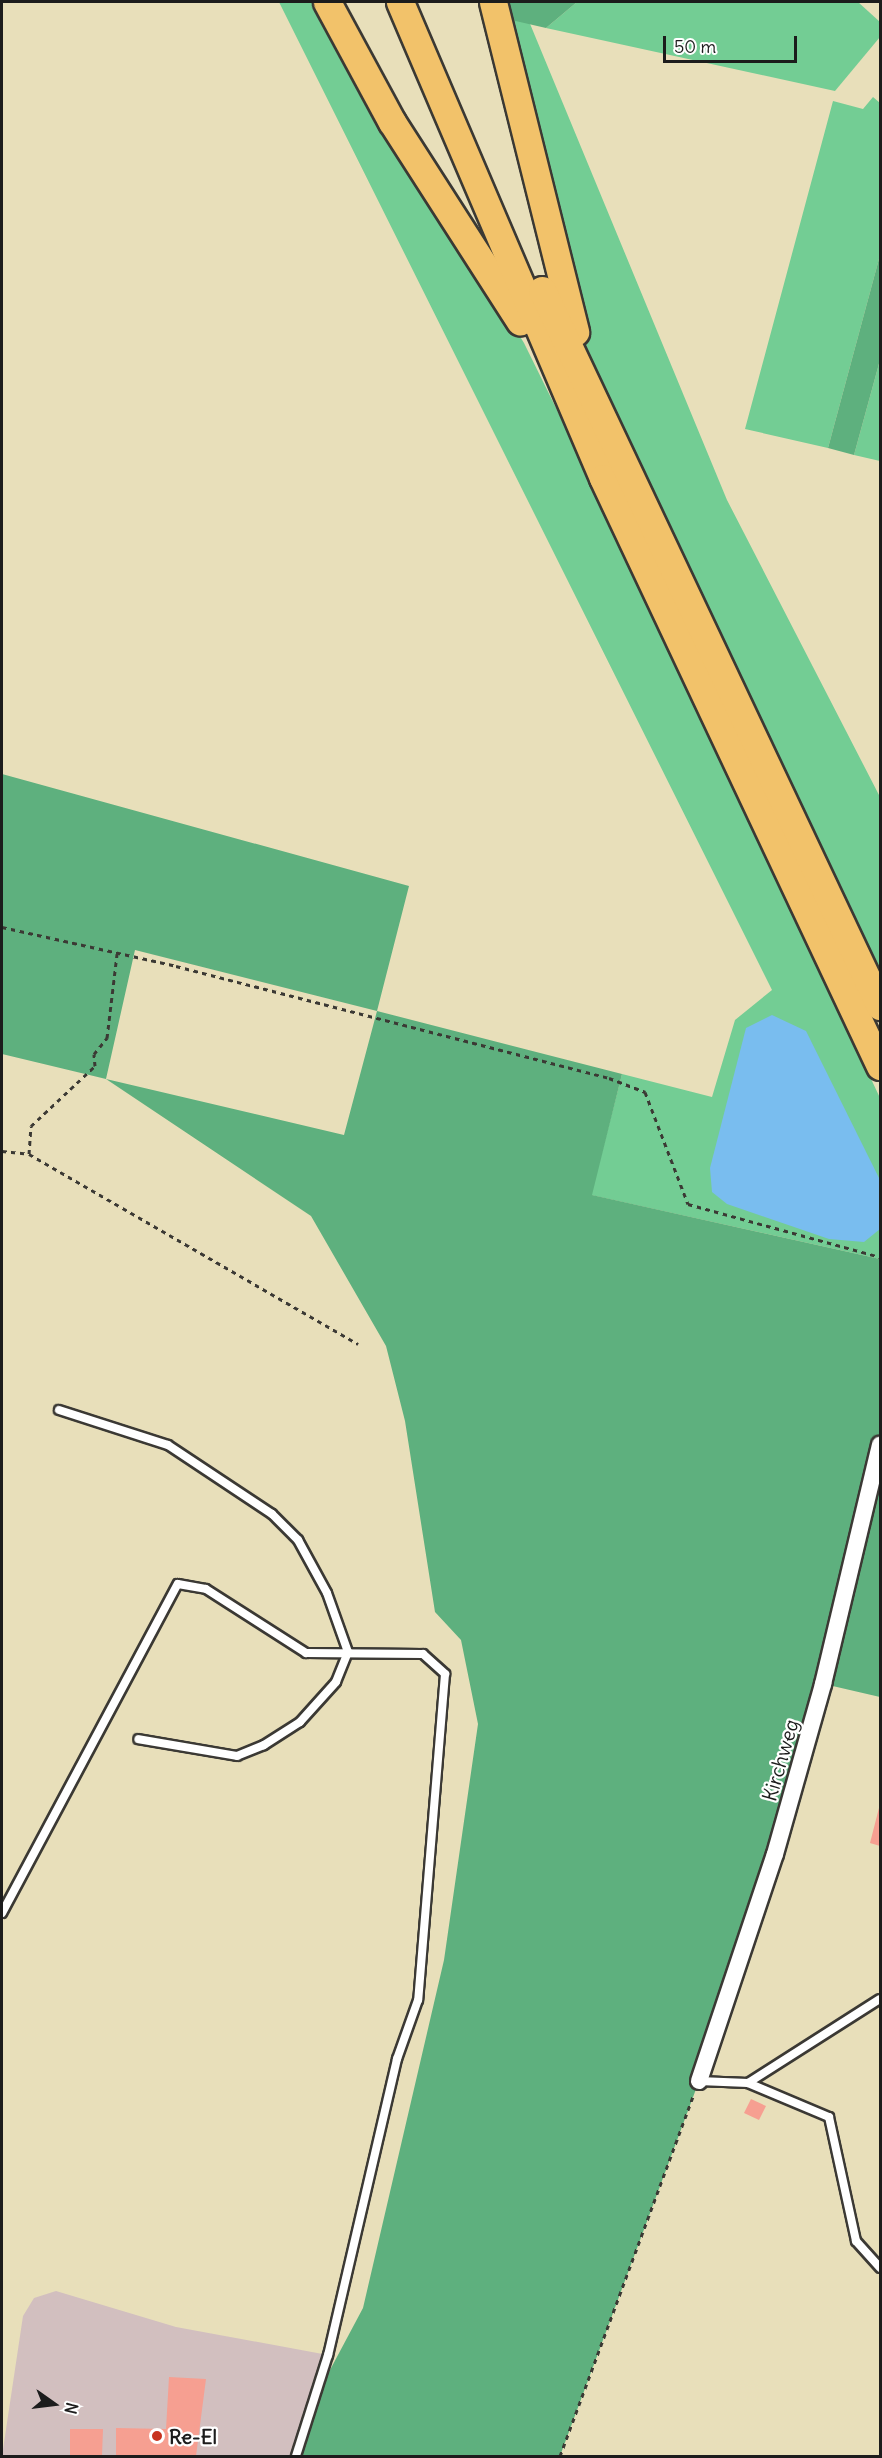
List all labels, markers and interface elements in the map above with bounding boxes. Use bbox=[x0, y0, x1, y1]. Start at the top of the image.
scale bar bbox=[666, 24, 800, 62]
text: 50 m bbox=[674, 35, 716, 58]
street label: Kirchweg bbox=[757, 1716, 803, 1804]
north arrow bbox=[24, 2374, 84, 2434]
text: N bbox=[60, 2401, 83, 2416]
place label: Re-El bbox=[169, 2424, 217, 2448]
marker: Re-El bbox=[150, 2429, 164, 2443]

